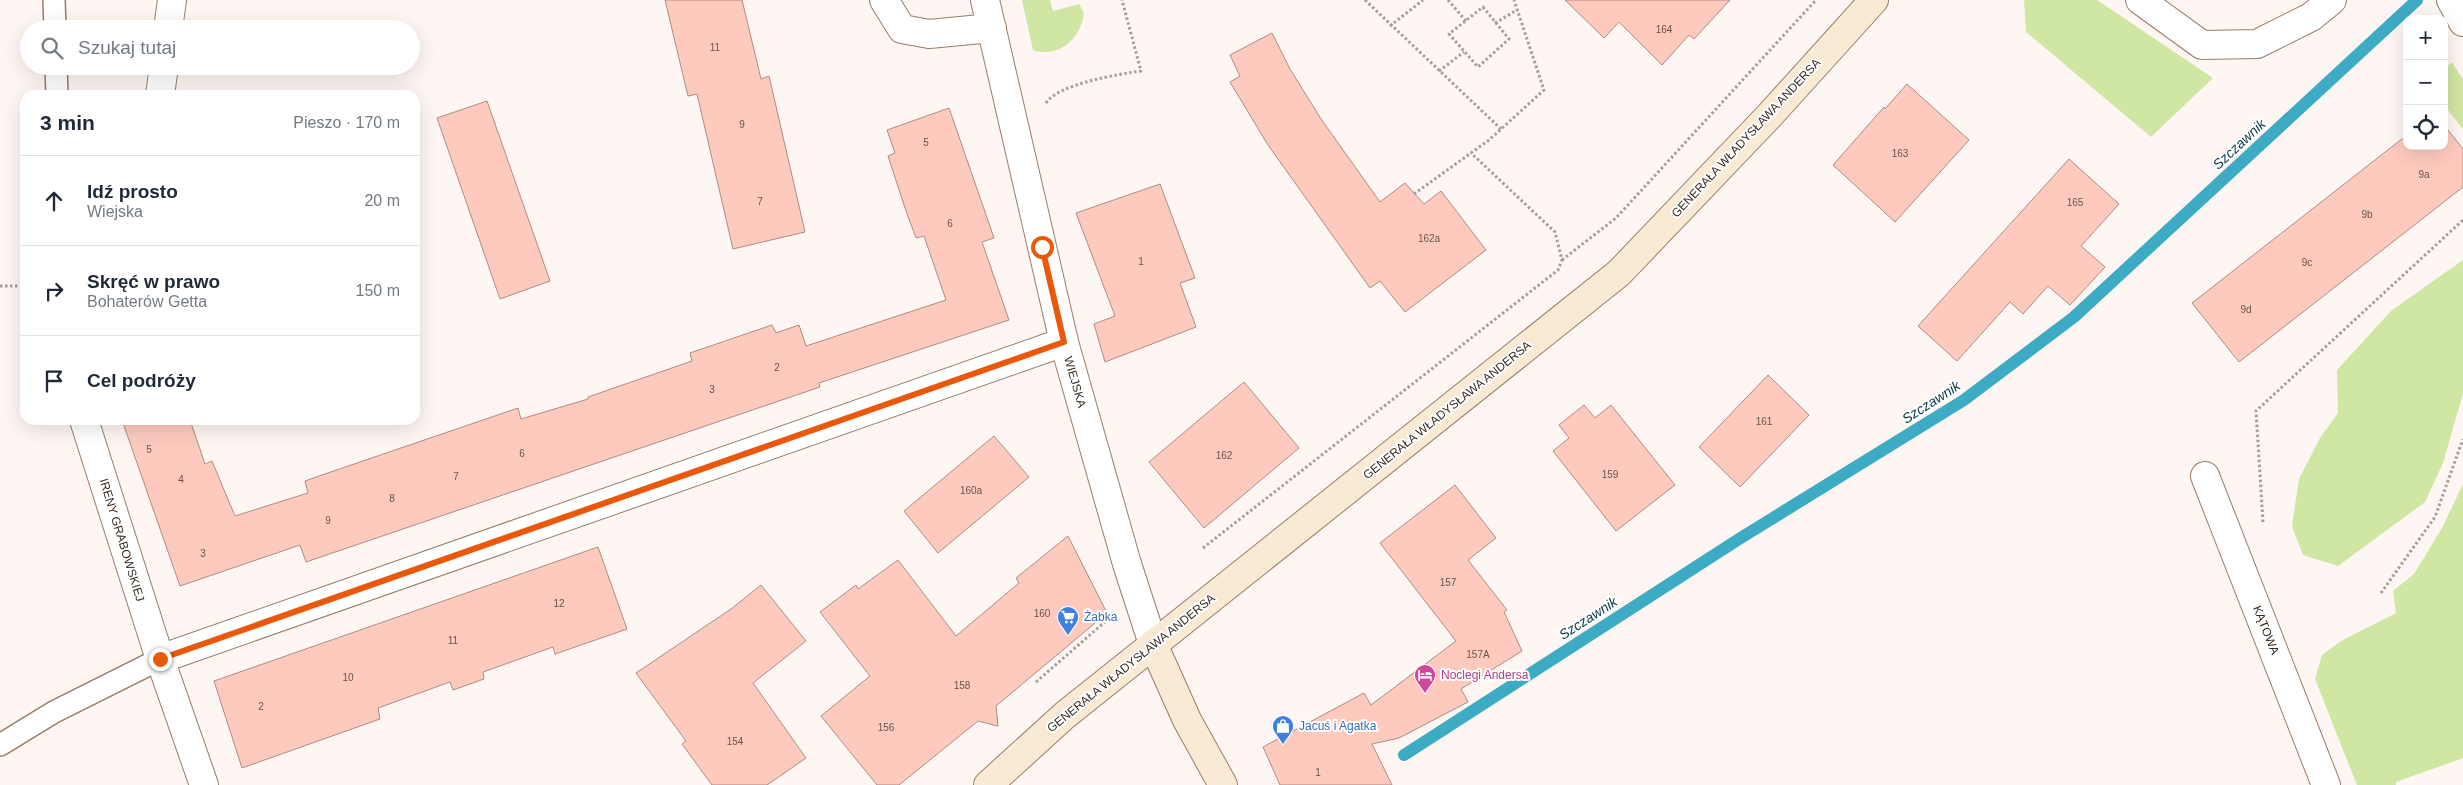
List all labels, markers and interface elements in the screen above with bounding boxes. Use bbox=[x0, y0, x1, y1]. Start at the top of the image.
map controls bbox=[2403, 15, 2448, 150]
button: + bbox=[2403, 15, 2448, 60]
search box bbox=[20, 20, 420, 75]
house number: 164 bbox=[1656, 24, 1673, 35]
icon: search bbox=[38, 34, 66, 62]
text: Szukaj tutaj bbox=[78, 37, 176, 58]
house number: 11 bbox=[710, 42, 721, 53]
street label: GENERAŁA WŁADYSŁAWA ANDERSA bbox=[1669, 56, 1823, 220]
button: − bbox=[2403, 60, 2448, 105]
button: locate bbox=[2403, 105, 2448, 150]
text: 3 min bbox=[40, 111, 95, 134]
text: Pieszo · 170 m bbox=[293, 114, 400, 131]
water label: Szczawnik bbox=[2209, 115, 2269, 172]
house number: 9 bbox=[739, 119, 745, 130]
house number: 5 bbox=[923, 137, 929, 148]
house number: 163 bbox=[1892, 148, 1909, 159]
house number: 9a bbox=[2418, 169, 2430, 180]
text: Idź prosto bbox=[87, 181, 178, 202]
icon: ahead bbox=[40, 187, 68, 215]
text: 20 m bbox=[364, 192, 400, 209]
house number: 7 bbox=[757, 196, 763, 207]
house number: 165 bbox=[2067, 197, 2084, 208]
text: Wiejska bbox=[87, 203, 143, 220]
house number: 9b bbox=[2361, 209, 2373, 220]
house number: 6 bbox=[947, 218, 953, 229]
house number: 162a bbox=[1418, 233, 1441, 244]
route start bbox=[1031, 236, 1054, 259]
house number: 1 bbox=[1138, 256, 1144, 267]
house number: 9c bbox=[2302, 257, 2312, 268]
text: Skręć w prawo bbox=[87, 271, 220, 292]
icon: right bbox=[40, 277, 68, 305]
text: 150 m bbox=[356, 282, 400, 299]
text: Bohaterów Getta bbox=[87, 293, 207, 310]
house number: 9d bbox=[2240, 304, 2252, 315]
street label: GENERAŁA WŁADYSŁAWA ANDERSA bbox=[1360, 338, 1534, 482]
street label: WIEJSKA bbox=[1061, 355, 1089, 409]
house number: 2 bbox=[774, 362, 780, 373]
icon: arrive bbox=[40, 367, 68, 395]
text: Cel podróży bbox=[87, 370, 196, 391]
water label: Szczawnik bbox=[1899, 377, 1964, 427]
house number: 3 bbox=[709, 384, 715, 395]
house number: 161 bbox=[1756, 416, 1773, 427]
house number: 5 bbox=[146, 444, 152, 455]
house number: 6 bbox=[519, 448, 525, 459]
house number: 162 bbox=[1216, 450, 1233, 461]
house number: 159 bbox=[1602, 469, 1619, 480]
house number: 7 bbox=[453, 471, 459, 482]
house number: 4 bbox=[178, 474, 184, 485]
street label: IRENY GRABOWSKIEJ bbox=[97, 477, 147, 603]
house number: 160a bbox=[960, 485, 983, 496]
house number: 8 bbox=[389, 493, 395, 504]
house number: 9 bbox=[325, 515, 331, 526]
house number: 3 bbox=[200, 548, 206, 559]
house number: 157 bbox=[1440, 577, 1457, 588]
street label: GENERAŁA WŁADYSŁAWA ANDERSA bbox=[1044, 591, 1218, 735]
water label: Szczawnik bbox=[1556, 593, 1621, 643]
house number: 12 bbox=[553, 598, 565, 609]
street label: KĄTOWA bbox=[2250, 604, 2282, 656]
supermarket icon: Żabka bbox=[1056, 605, 1080, 636]
house number: 160 bbox=[1034, 608, 1051, 619]
place label: Żabka bbox=[1084, 610, 1118, 624]
house number: 11 bbox=[448, 635, 459, 646]
route end bbox=[149, 648, 172, 671]
house number: 157A bbox=[1466, 649, 1490, 660]
hotel icon: Noclegi Andersa bbox=[1413, 663, 1437, 694]
place label: Noclegi Andersa bbox=[1441, 668, 1529, 682]
house number: 10 bbox=[342, 672, 354, 683]
house number: 158 bbox=[954, 680, 971, 691]
house number: 2 bbox=[258, 701, 264, 712]
shop icon: Jacuś i Agatka bbox=[1271, 714, 1295, 745]
place label: Jacuś i Agatka bbox=[1299, 719, 1377, 733]
house number: 156 bbox=[878, 722, 895, 733]
house number: 154 bbox=[727, 736, 744, 747]
house number: 1 bbox=[1315, 767, 1321, 778]

